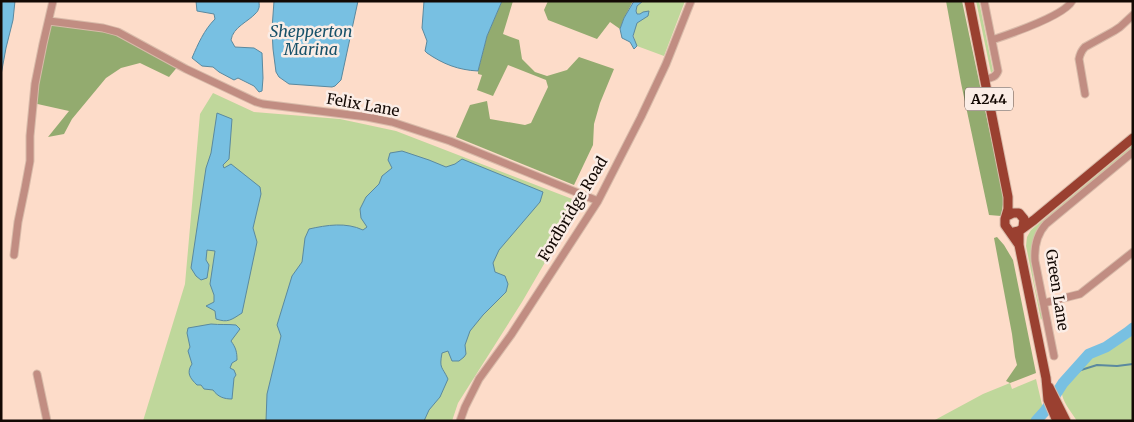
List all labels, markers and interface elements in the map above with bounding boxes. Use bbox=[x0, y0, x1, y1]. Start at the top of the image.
water label: Shepperton Marina bbox=[270, 21, 352, 59]
road number: A244 bbox=[965, 88, 1013, 110]
street label: Felix Lane bbox=[325, 89, 401, 120]
street label: Fordbridge Road bbox=[534, 153, 611, 265]
street label: Green Lane bbox=[1042, 248, 1073, 332]

